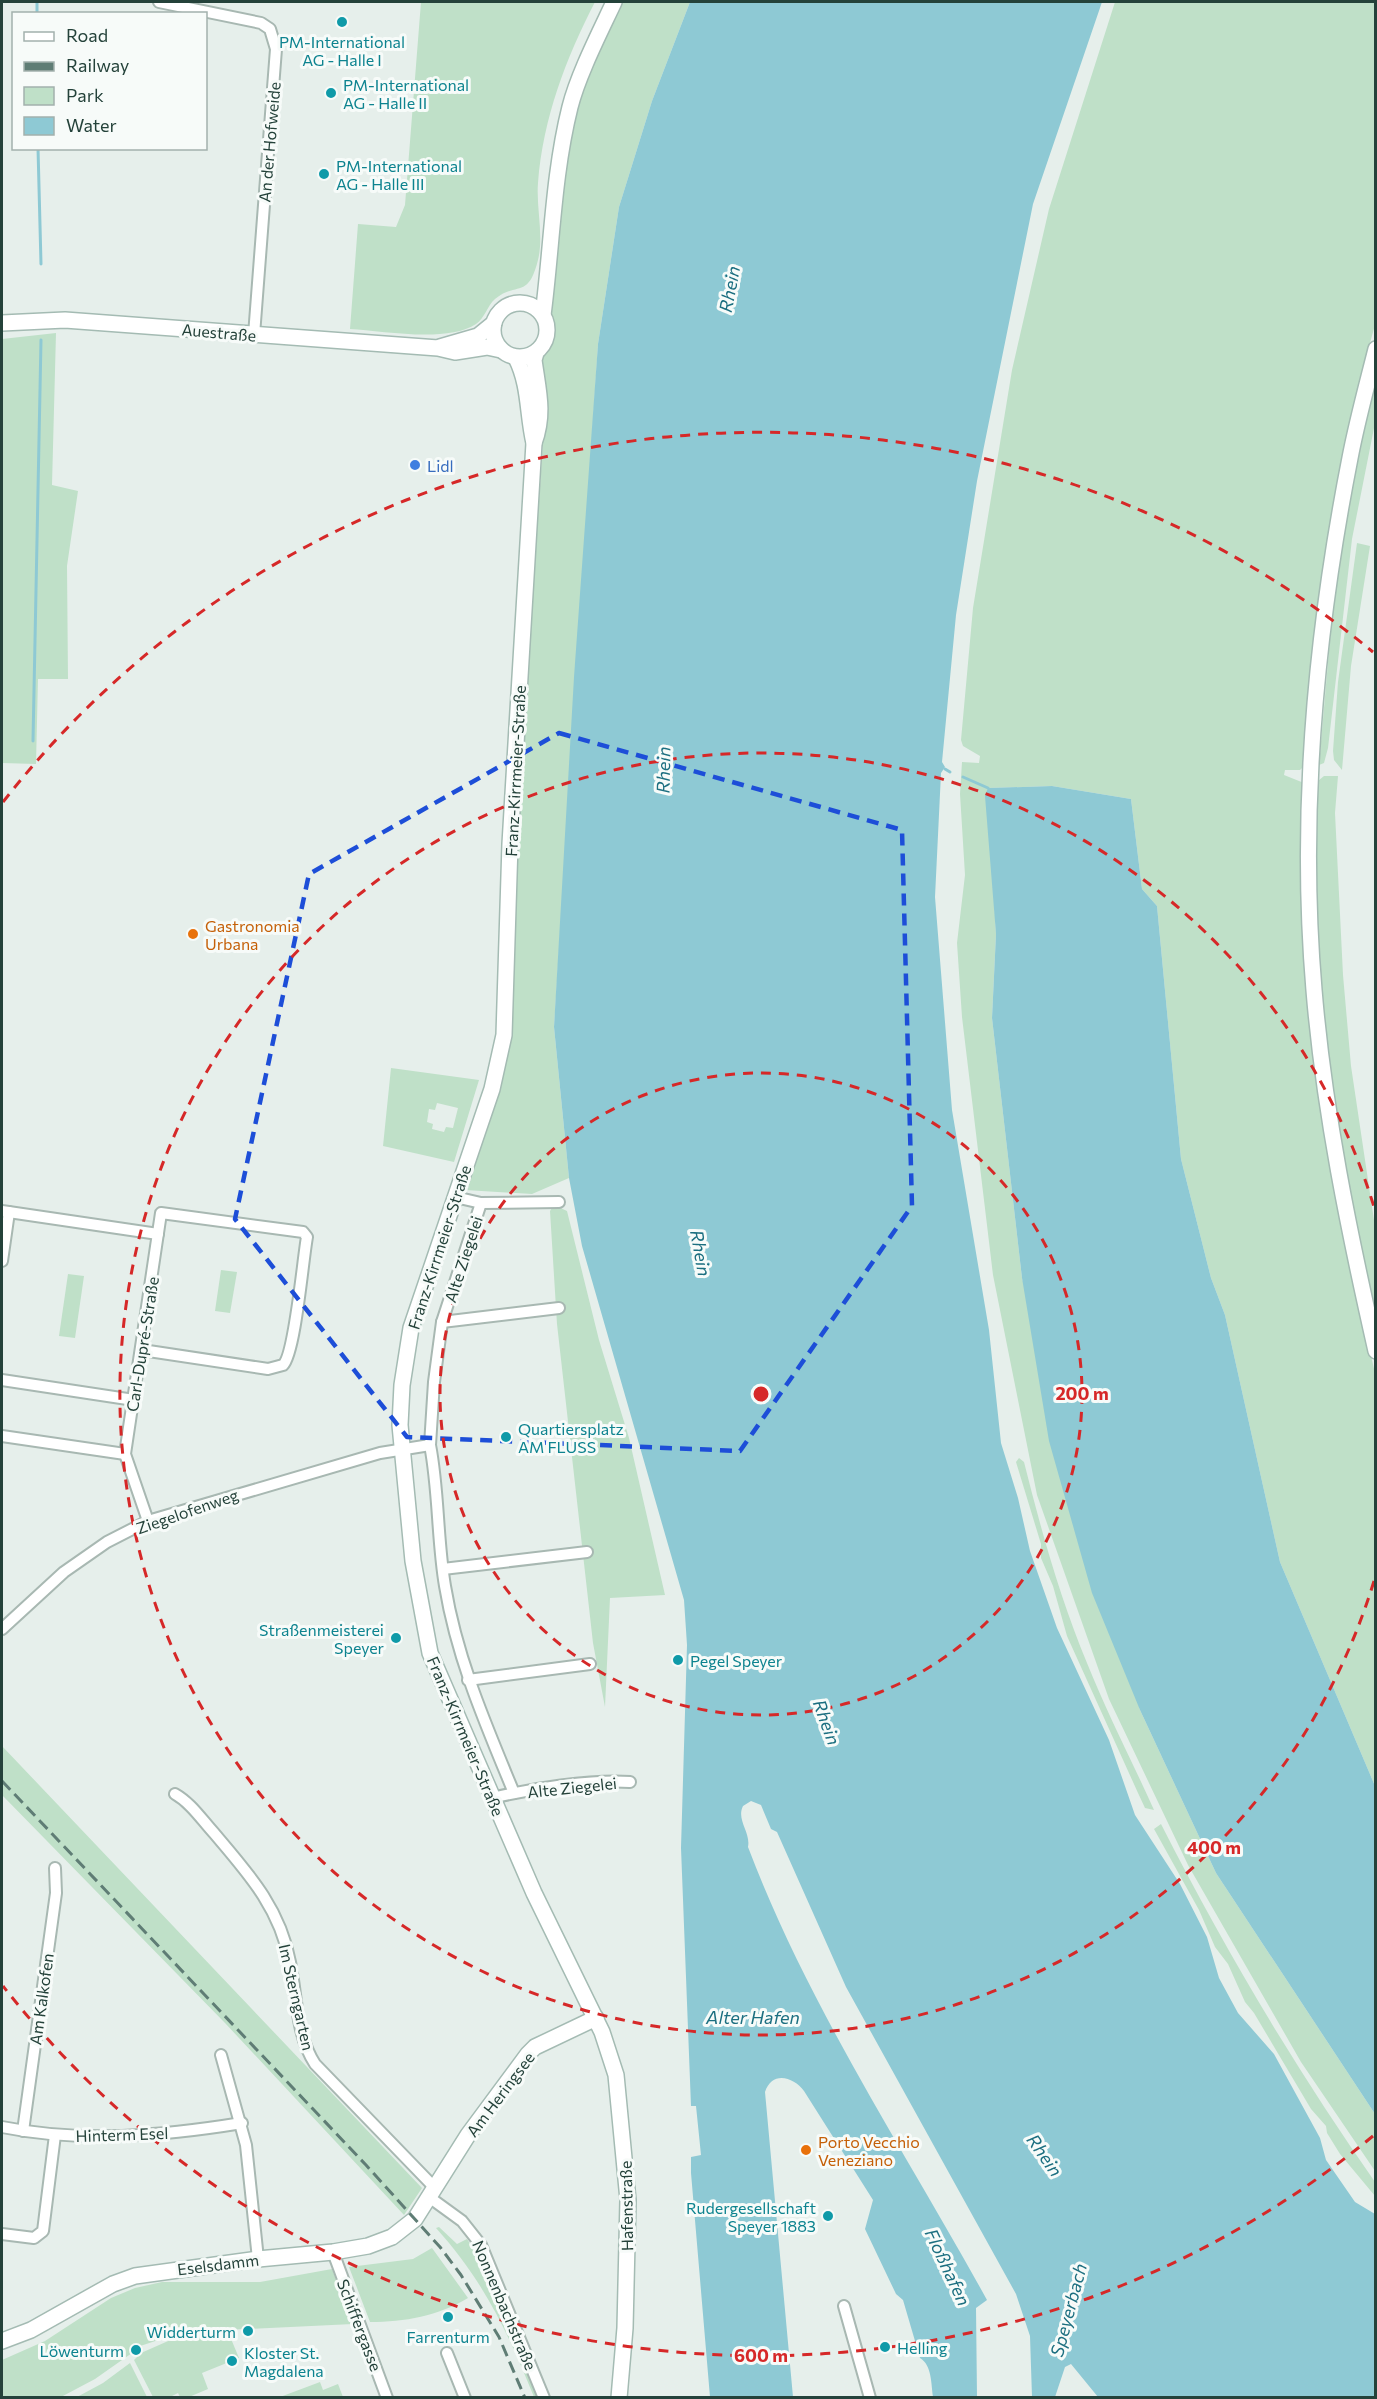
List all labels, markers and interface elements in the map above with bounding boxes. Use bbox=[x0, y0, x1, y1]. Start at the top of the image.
legend bbox=[12, 12, 207, 150]
marker: PM-International AG - Halle I bbox=[335, 15, 349, 29]
text: Road bbox=[66, 24, 108, 46]
place label: PM-International AG - Halle I bbox=[279, 32, 405, 69]
text: Railway bbox=[66, 54, 129, 76]
place label: PM-International AG - Halle II bbox=[343, 75, 469, 112]
street label: An der Hofweide bbox=[254, 81, 284, 203]
text: Park bbox=[66, 84, 104, 106]
marker: PM-International AG - Halle II bbox=[324, 86, 338, 100]
text: Water bbox=[66, 114, 117, 136]
place label: PM-International AG - Halle III bbox=[336, 156, 462, 193]
marker: PM-International AG - Halle III bbox=[317, 167, 331, 181]
water label: Rhein bbox=[714, 264, 744, 314]
street label: Auestraße bbox=[181, 319, 257, 345]
place label: Lidl bbox=[427, 456, 454, 475]
marker: Lidl bbox=[408, 458, 422, 472]
street label: Franz-Kirrmeier-Straße bbox=[501, 685, 529, 857]
water label: Rhein bbox=[652, 746, 674, 794]
place label: Gastronomia Urbana bbox=[205, 916, 300, 953]
marker: Gastronomia Urbana bbox=[186, 927, 200, 941]
street label: Franz-Kirrmeier-Straße bbox=[403, 1162, 475, 1332]
street label: Alte Ziegelei bbox=[440, 1213, 486, 1305]
water label: Rhein bbox=[686, 1228, 716, 1278]
street label: Carl-Dupré-Straße bbox=[122, 1275, 162, 1413]
text: 200 m bbox=[1055, 1382, 1109, 1404]
centre of rings bbox=[751, 1384, 771, 1404]
place label: Quartiersplatz AM FLUSS bbox=[518, 1419, 624, 1456]
marker: Quartiersplatz AM FLUSS bbox=[499, 1430, 513, 1444]
street label: Ziegelofenweg bbox=[133, 1485, 241, 1537]
place label: Straßenmeisterei Speyer bbox=[259, 1620, 385, 1657]
marker: Straßenmeisterei Speyer bbox=[389, 1631, 403, 1645]
place label: Pegel Speyer bbox=[690, 1651, 783, 1670]
street label: Franz-Kirrmeier-Straße bbox=[424, 1653, 508, 1819]
marker: Pegel Speyer bbox=[671, 1653, 685, 1667]
water label: Rhein bbox=[809, 1696, 845, 1748]
street label: Alte Ziegelei bbox=[526, 1773, 618, 1801]
text: 400 m bbox=[1187, 1836, 1241, 1858]
street label: Im Sterngarten bbox=[276, 1942, 318, 2052]
street label: Am Kalkofen bbox=[25, 1952, 57, 2046]
water label: Alter Hafen bbox=[705, 2006, 800, 2028]
street label: Am Heringsee bbox=[462, 2048, 538, 2140]
street label: Hinterm Esel bbox=[75, 2123, 169, 2145]
water label: Rhein bbox=[1023, 2130, 1067, 2180]
place label: Porto Vecchio Veneziano bbox=[818, 2132, 920, 2169]
marker: Porto Vecchio Veneziano bbox=[799, 2143, 813, 2157]
street label: Hafenstraße bbox=[616, 2161, 636, 2251]
place label: Rudergesellschaft Speyer 1883 bbox=[686, 2198, 816, 2235]
marker: Rudergesellschaft Speyer 1883 bbox=[821, 2209, 835, 2223]
water label: Floßhafen bbox=[921, 2225, 975, 2309]
street label: Nonnenbachstraße bbox=[469, 2237, 541, 2373]
street label: Eselsdamm bbox=[176, 2250, 260, 2278]
water label: Speyerbach bbox=[1045, 2261, 1091, 2359]
street label: Schiffergasse bbox=[334, 2276, 386, 2374]
marker: Farrenturm bbox=[441, 2310, 455, 2324]
place label: Widderturm bbox=[146, 2322, 236, 2341]
marker: Widderturm bbox=[241, 2324, 255, 2338]
place label: Farrenturm bbox=[406, 2327, 490, 2346]
place label: Helling bbox=[897, 2338, 948, 2357]
marker: Helling bbox=[878, 2340, 892, 2354]
place label: Löwenturm bbox=[40, 2341, 124, 2360]
marker: Löwenturm bbox=[129, 2343, 143, 2357]
place label: Kloster St. Magdalena bbox=[244, 2343, 324, 2380]
text: 600 m bbox=[734, 2344, 788, 2366]
marker: Kloster St. Magdalena bbox=[225, 2354, 239, 2368]

